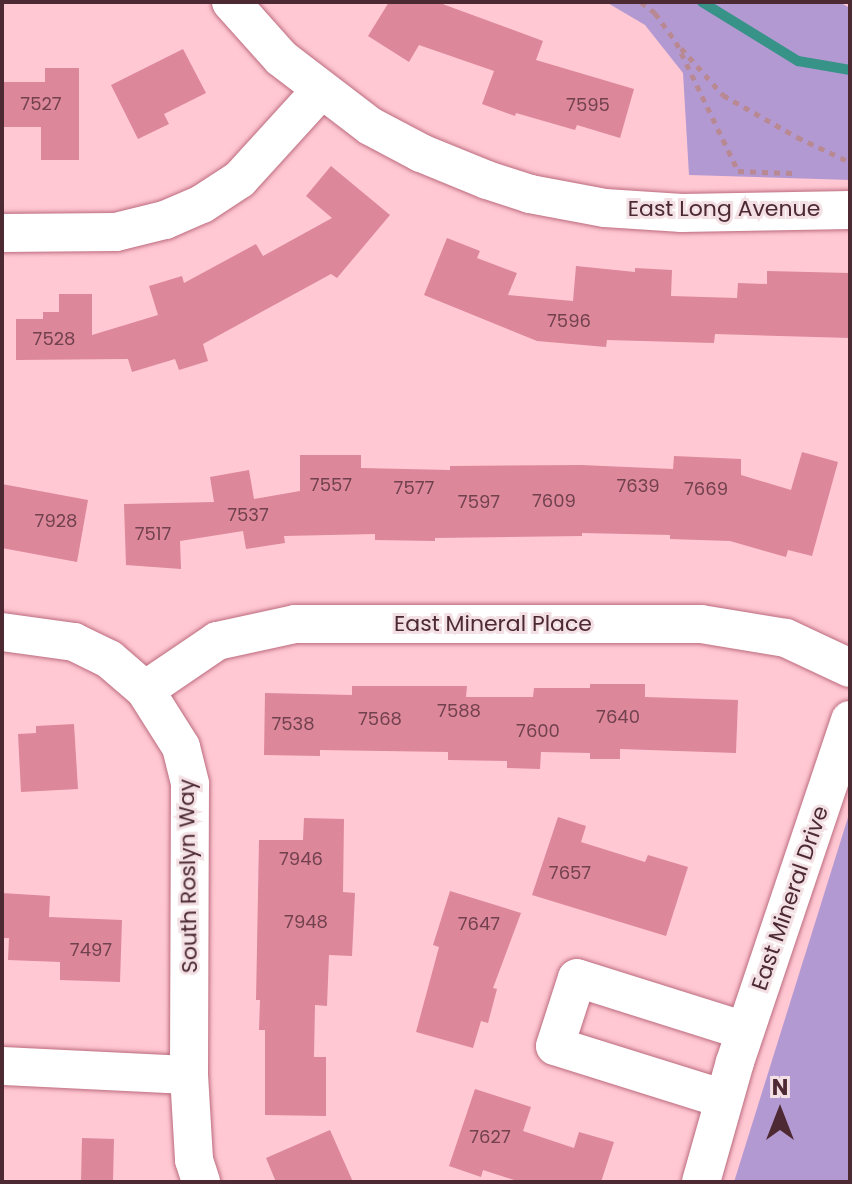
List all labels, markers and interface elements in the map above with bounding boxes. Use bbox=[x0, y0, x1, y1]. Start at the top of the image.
house number: 7527 bbox=[20, 93, 62, 115]
house number: 7595 bbox=[566, 94, 610, 116]
street label: East Long Avenue bbox=[628, 196, 820, 222]
house number: 7596 bbox=[547, 310, 591, 332]
house number: 7528 bbox=[33, 328, 75, 350]
house number: 7557 bbox=[310, 474, 352, 496]
house number: 7639 bbox=[616, 475, 660, 497]
house number: 7577 bbox=[394, 477, 434, 499]
house number: 7669 bbox=[684, 478, 728, 500]
house number: 7609 bbox=[532, 490, 576, 512]
house number: 7597 bbox=[458, 491, 500, 513]
house number: 7537 bbox=[227, 504, 269, 526]
house number: 7928 bbox=[35, 510, 77, 532]
house number: 7517 bbox=[135, 523, 171, 545]
street label: East Mineral Place bbox=[394, 611, 592, 637]
house number: 7588 bbox=[437, 700, 481, 722]
house number: 7640 bbox=[596, 706, 640, 728]
house number: 7568 bbox=[358, 708, 402, 730]
house number: 7538 bbox=[271, 713, 315, 735]
house number: 7600 bbox=[516, 720, 560, 742]
street label: South Roslyn Way bbox=[173, 779, 203, 973]
street label: East Mineral Drive bbox=[746, 802, 834, 994]
house number: 7946 bbox=[279, 848, 323, 870]
house number: 7657 bbox=[549, 862, 591, 884]
house number: 7948 bbox=[284, 911, 328, 933]
house number: 7647 bbox=[458, 913, 500, 935]
house number: 7497 bbox=[70, 939, 112, 961]
north arrow bbox=[740, 1072, 820, 1152]
text: N bbox=[772, 1072, 788, 1103]
house number: 7627 bbox=[469, 1126, 511, 1148]

